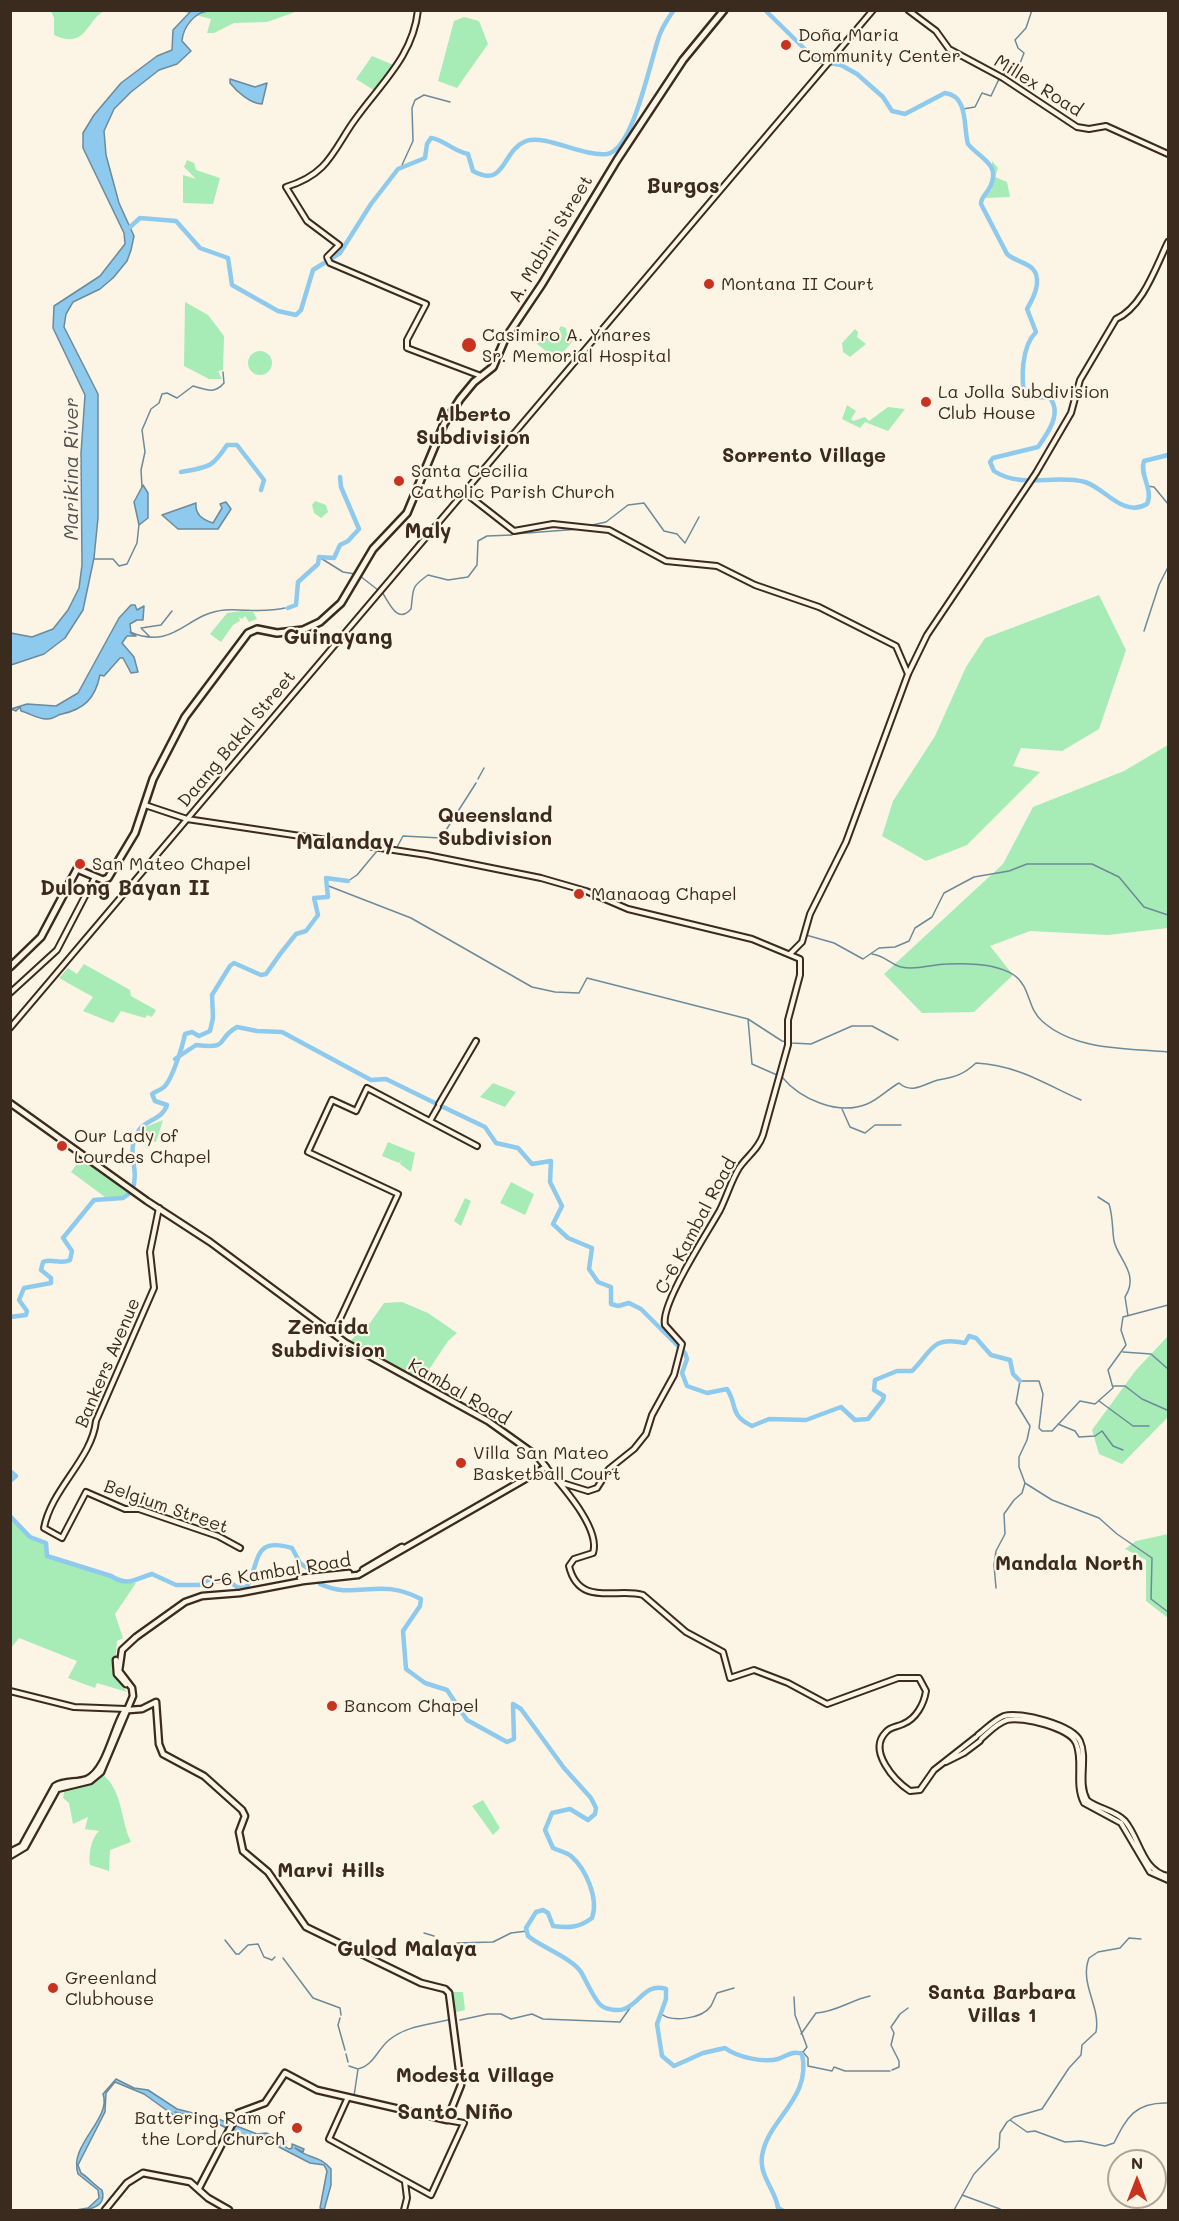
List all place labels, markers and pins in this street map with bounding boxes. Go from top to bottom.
place label: Doña Maria Community Center [798,24,961,66]
marker: Doña Maria Community Center [779,38,793,52]
place label: Montana II Court [721,273,874,295]
marker: Montana II Court [702,277,716,291]
place label: Casimiro A. Ynares Sr. Memorial Hospital [482,324,671,366]
marker: Casimiro A. Ynares Sr. Memorial Hospital [460,336,478,354]
place label: La Jolla Subdivision Club House [938,381,1109,424]
marker: La Jolla Subdivision Club House [919,395,933,409]
place label: Santa Cecilia Catholic Parish Church [411,460,614,502]
marker: Santa Cecilia Catholic Parish Church [392,474,406,488]
place label: San Mateo Chapel [92,853,251,875]
marker: San Mateo Chapel [73,857,87,871]
place label: Manaoag Chapel [591,883,737,905]
marker: Manaoag Chapel [572,887,586,901]
place label: Our Lady of Lourdes Chapel [74,1125,211,1168]
marker: Our Lady of Lourdes Chapel [55,1139,69,1153]
place label: Villa San Mateo Basketball Court [473,1442,621,1484]
marker: Villa San Mateo Basketball Court [454,1456,468,1470]
place label: Bancom Chapel [344,1695,479,1717]
marker: Bancom Chapel [325,1699,339,1713]
place label: Greenland Clubhouse [65,1967,157,2010]
marker: Greenland Clubhouse [46,1981,60,1995]
place label: Battering Ram of the Lord Church [134,2107,285,2150]
marker: Battering Ram of the Lord Church [290,2121,304,2135]

